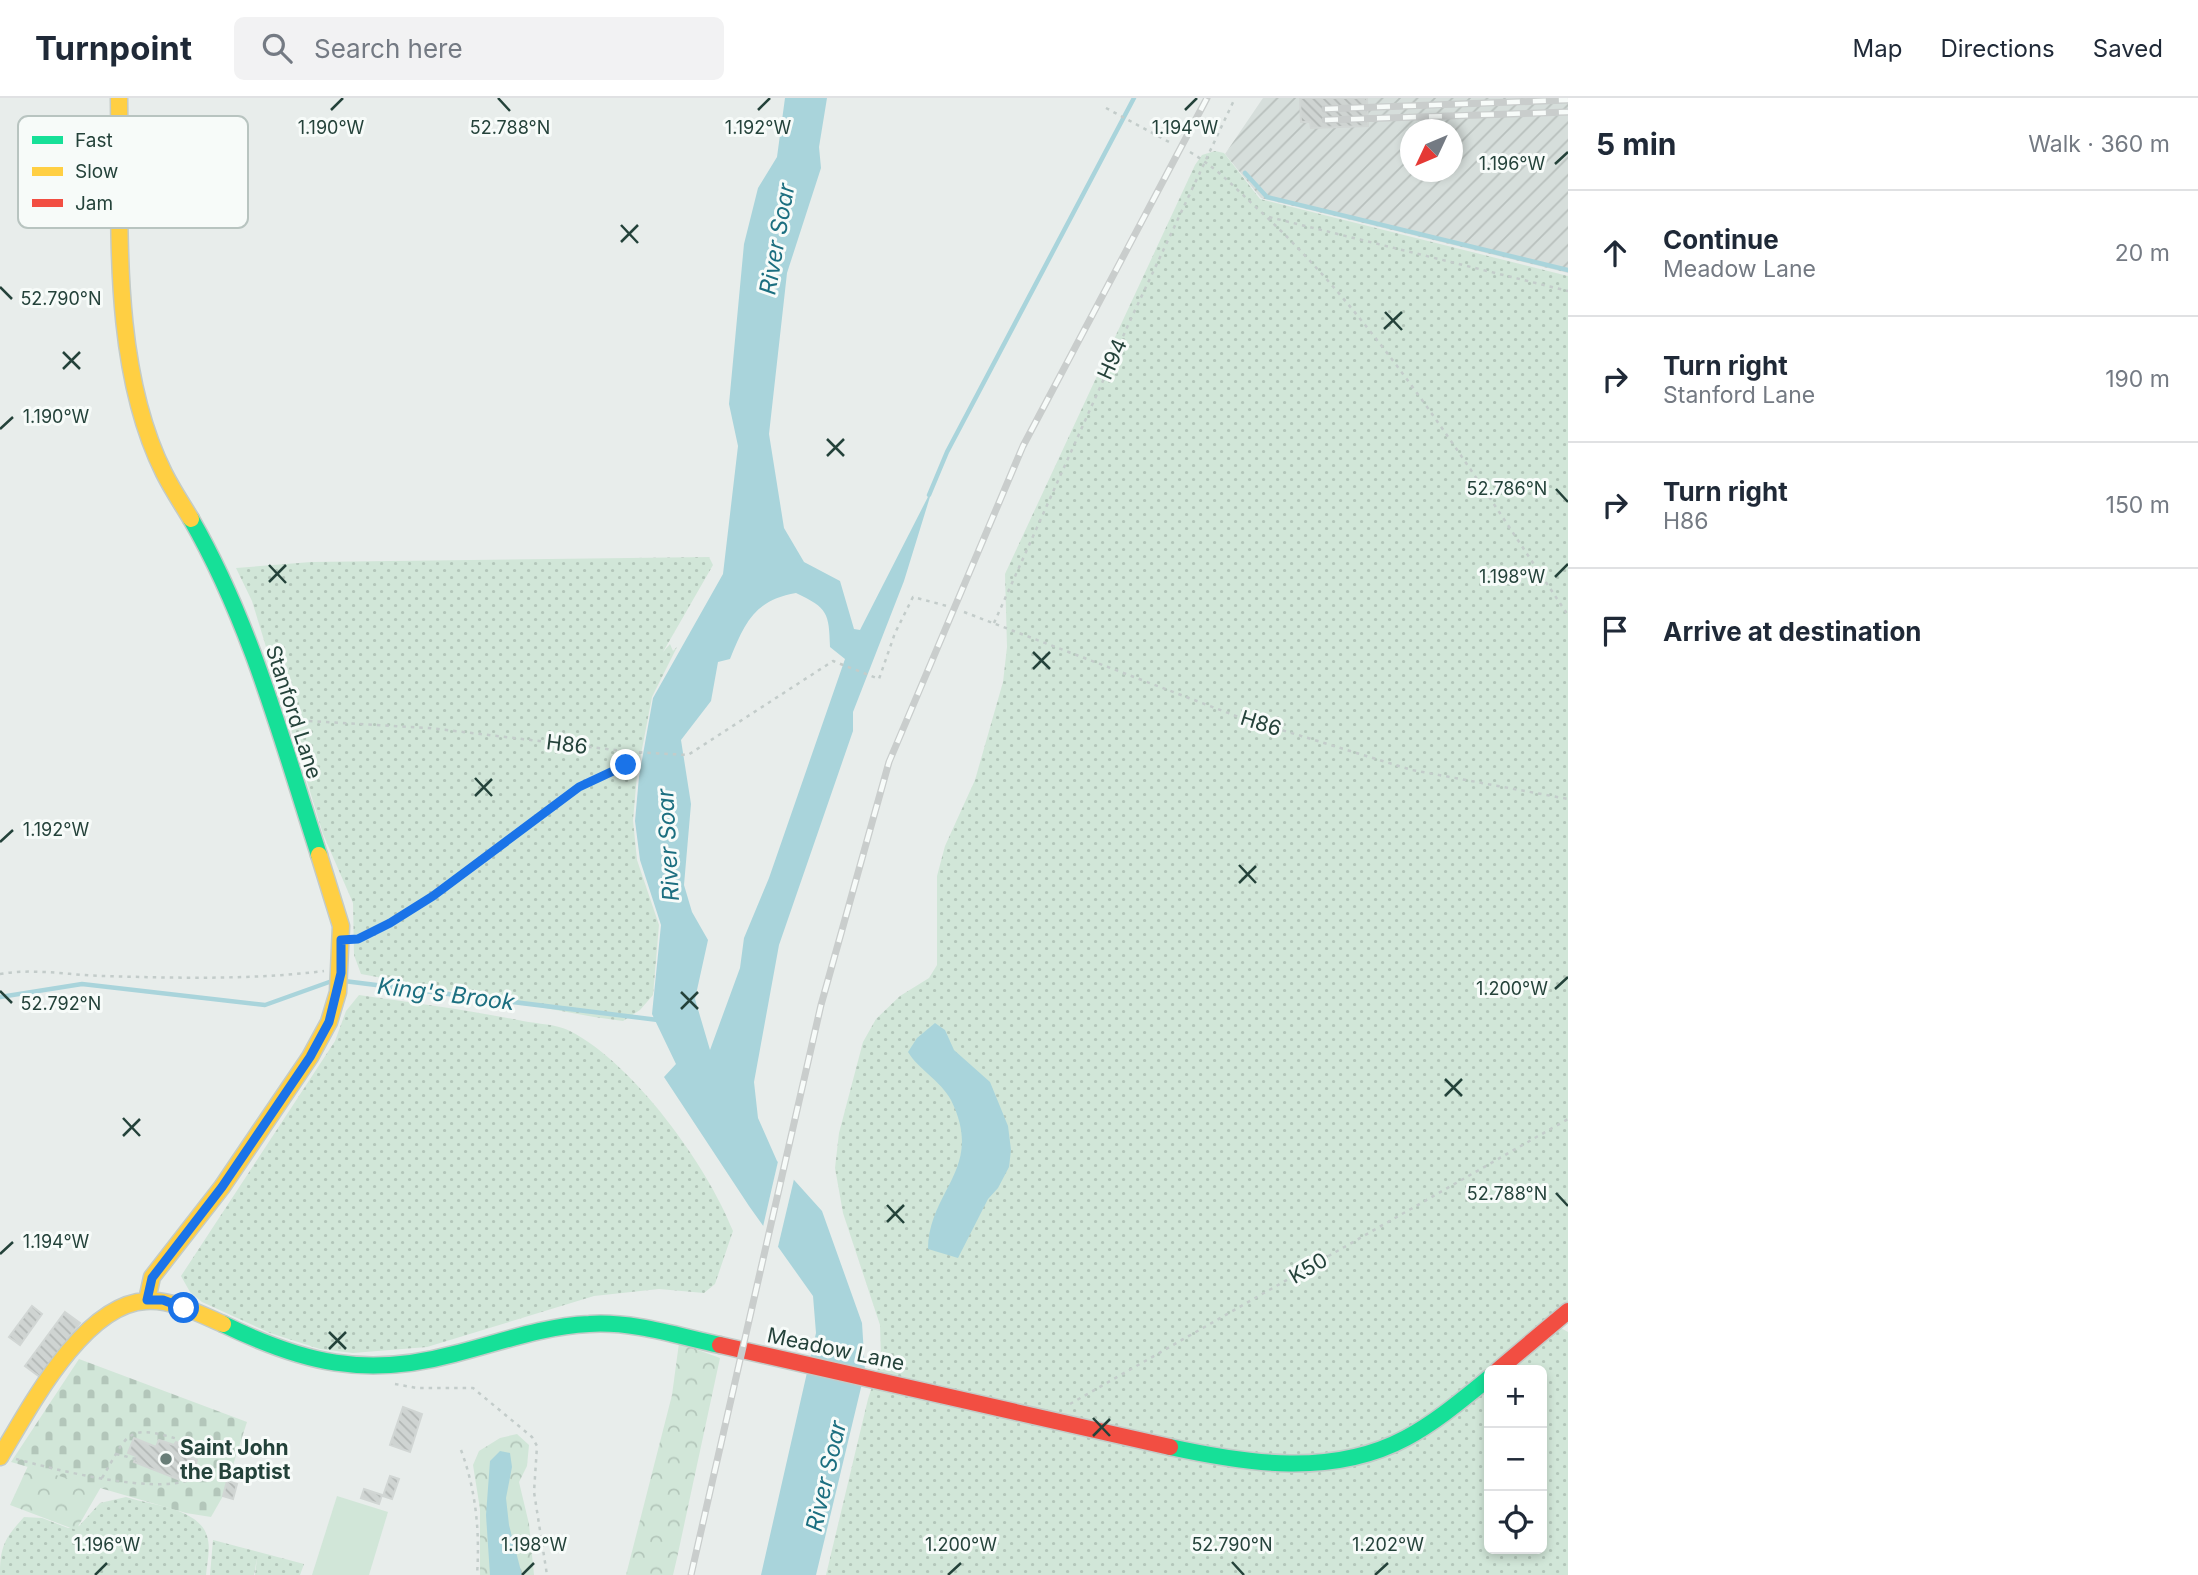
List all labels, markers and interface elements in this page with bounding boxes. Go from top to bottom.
search box [234,17,724,80]
text: Turnpoint [35,28,192,68]
icon: search [258,29,296,67]
text: Search here [314,33,463,64]
text: Map [1853,34,1902,63]
text: Directions [1940,34,2055,63]
text: Saved [2093,34,2163,63]
legend [18,116,248,228]
text: 1.190°W [298,117,365,138]
text: 52.788°N [470,117,550,138]
text: 1.192°W [725,117,791,138]
text: 1.194°W [1152,117,1219,138]
north arrow [1400,119,1463,182]
text: 5 min [1596,126,1676,162]
text: Fast [75,129,113,152]
text: Walk · 360 m [2028,130,2170,158]
text: 1.196°W [1479,153,1546,174]
text: Slow [75,160,118,183]
water label: River Soar [753,180,801,297]
text: Jam [75,192,113,215]
text: Continue [1663,224,1779,255]
icon: ahead [1596,234,1634,272]
text: 20 m [2115,239,2170,267]
text: Meadow Lane [1663,255,1816,283]
text: 52.790°N [20,288,102,309]
street label: H94 [1092,335,1132,383]
text: Turn right [1663,350,1788,381]
icon: right [1596,360,1634,398]
text: 190 m [2105,365,2170,393]
text: Stanford Lane [1663,381,1815,409]
text: 1.190°W [23,406,90,427]
text: Turn right [1663,476,1788,507]
text: 52.786°N [1467,478,1547,499]
icon: right [1596,486,1634,524]
text: 150 m [2106,491,2170,519]
text: H86 [1663,507,1709,535]
text: 1.198°W [1479,566,1545,587]
icon: arrive [1596,612,1634,650]
text: Arrive at destination [1663,616,1922,647]
street label: Stanford Lane [261,642,327,782]
street label: H86 [1237,705,1285,741]
street label: H86 [545,729,589,759]
route end [610,749,641,780]
water label: River Soar [651,787,685,902]
text: 1.192°W [23,819,89,840]
water label: King's Brook [376,972,517,1016]
text: 1.200°W [1476,978,1548,999]
text: 52.792°N [21,993,101,1014]
text: 52.788°N [1467,1183,1547,1204]
text: 1.194°W [23,1231,90,1252]
street label: K50 [1284,1247,1332,1289]
route start [168,1292,199,1323]
street label: Meadow Lane [765,1322,907,1376]
map controls [1484,1365,1547,1554]
button: + [1484,1365,1547,1428]
water label: River Soar [800,1417,853,1534]
button: − [1484,1428,1547,1491]
place label: Saint John the Baptist [180,1435,291,1484]
marker: Saint John the Baptist [158,1451,174,1467]
button: locate [1484,1491,1547,1554]
text: 1.196°W [74,1534,141,1555]
text: 1.198°W [501,1534,567,1555]
text: 1.200°W [925,1534,997,1555]
text: 52.790°N [1191,1534,1273,1555]
text: 1.202°W [1352,1534,1424,1555]

